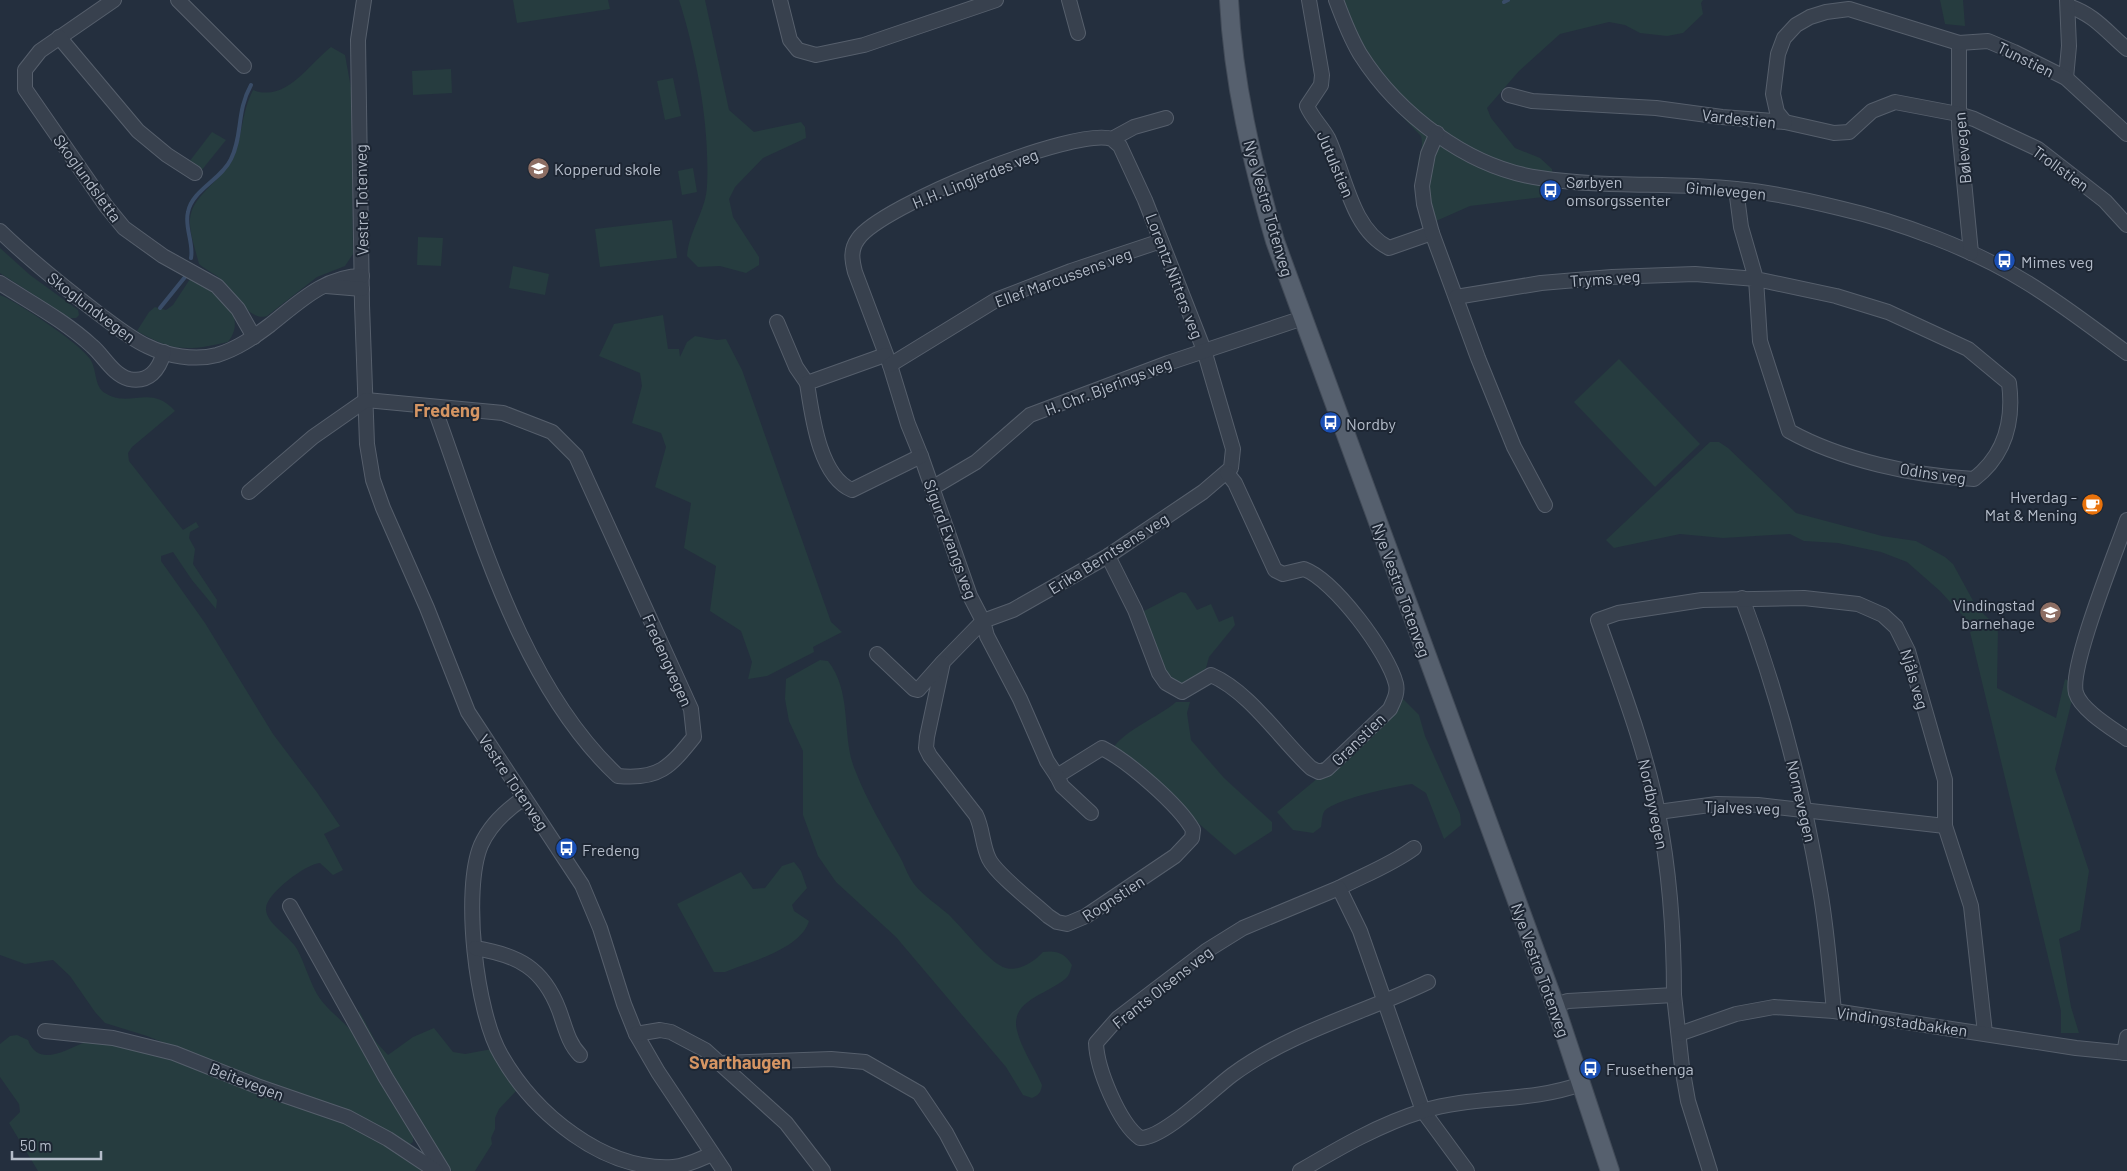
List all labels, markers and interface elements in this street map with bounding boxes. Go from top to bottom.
street label: Tunstien [1995,37,2057,81]
street label: Vardestien [1701,105,1777,131]
street label: Bølevegen [1949,111,1975,185]
street label: Jutulstien [1313,128,1359,200]
street label: Skoglundsletta [50,131,126,225]
street label: Nye Vestre Totenveg [1240,137,1298,279]
street label: Trollstien [2029,141,2093,195]
street label: Vestre Totenveg [351,144,371,256]
street label: H.H. Lingjerdes veg [909,144,1041,212]
school or university icon: Kopperud skole [526,156,550,180]
place label: Kopperud skole [554,159,661,178]
place label: Sørbyen omsorgssenter [1566,172,1671,209]
street label: Gimlevegen [1685,177,1767,203]
bus stop icon: Sørbyen omsorgssenter [1538,178,1562,202]
street label: Lorentz Nitters veg [1142,211,1208,341]
street label: Ellef Marcussens veg [992,243,1134,311]
bus stop icon: Mimes veg [1993,249,2017,273]
place label: Mimes veg [2021,252,2093,271]
street label: Tryms veg [1569,266,1641,290]
street label: Skoglundvegen [44,268,140,346]
street label: H. Chr. Bjerings veg [1042,353,1174,419]
district label: Fredeng [414,399,480,421]
bus stop icon: Nordby [1318,411,1342,435]
place label: Nordby [1346,414,1397,433]
street label: Odins veg [1899,458,1967,488]
street label: Sigurd Evangs veg [921,477,981,601]
place label: Hverdag - Mat & Mening [1985,487,2077,524]
cafe icon: Hverdag - Mat & Mening [2081,493,2105,517]
street label: Erika Berntsens veg [1045,508,1171,598]
street label: Nye Vestre Totenveg [1369,520,1435,660]
place label: Vindingstad barnehage [1953,595,2035,632]
school or university icon: Vindingstad barnehage [2039,601,2063,625]
street label: Fredengvegen [639,611,697,709]
street label: Njåls veg [1897,647,1933,711]
street label: Granstien [1327,709,1389,769]
street label: Vestre Totenveg [475,730,553,834]
street label: Nordbyvegen [1635,757,1673,851]
street label: Nornevegen [1783,758,1821,844]
street label: Tjalves veg [1704,796,1780,818]
bus stop icon: Fredeng [554,837,578,861]
place label: Fredeng [582,840,640,859]
street label: Rognstien [1078,871,1148,925]
street label: Nye Vestre Totenveg [1508,900,1574,1040]
street label: Frants Olsens veg [1108,942,1216,1032]
street label: Vindingstadbakken [1835,1002,1969,1040]
district label: Svarthaugen [689,1051,791,1073]
bus stop icon: Frusethenga [1578,1056,1602,1080]
street label: Beitevegen [207,1058,287,1104]
place label: Frusethenga [1606,1059,1694,1078]
scale bar [12,1128,101,1160]
text: 50 m [20,1136,52,1154]

